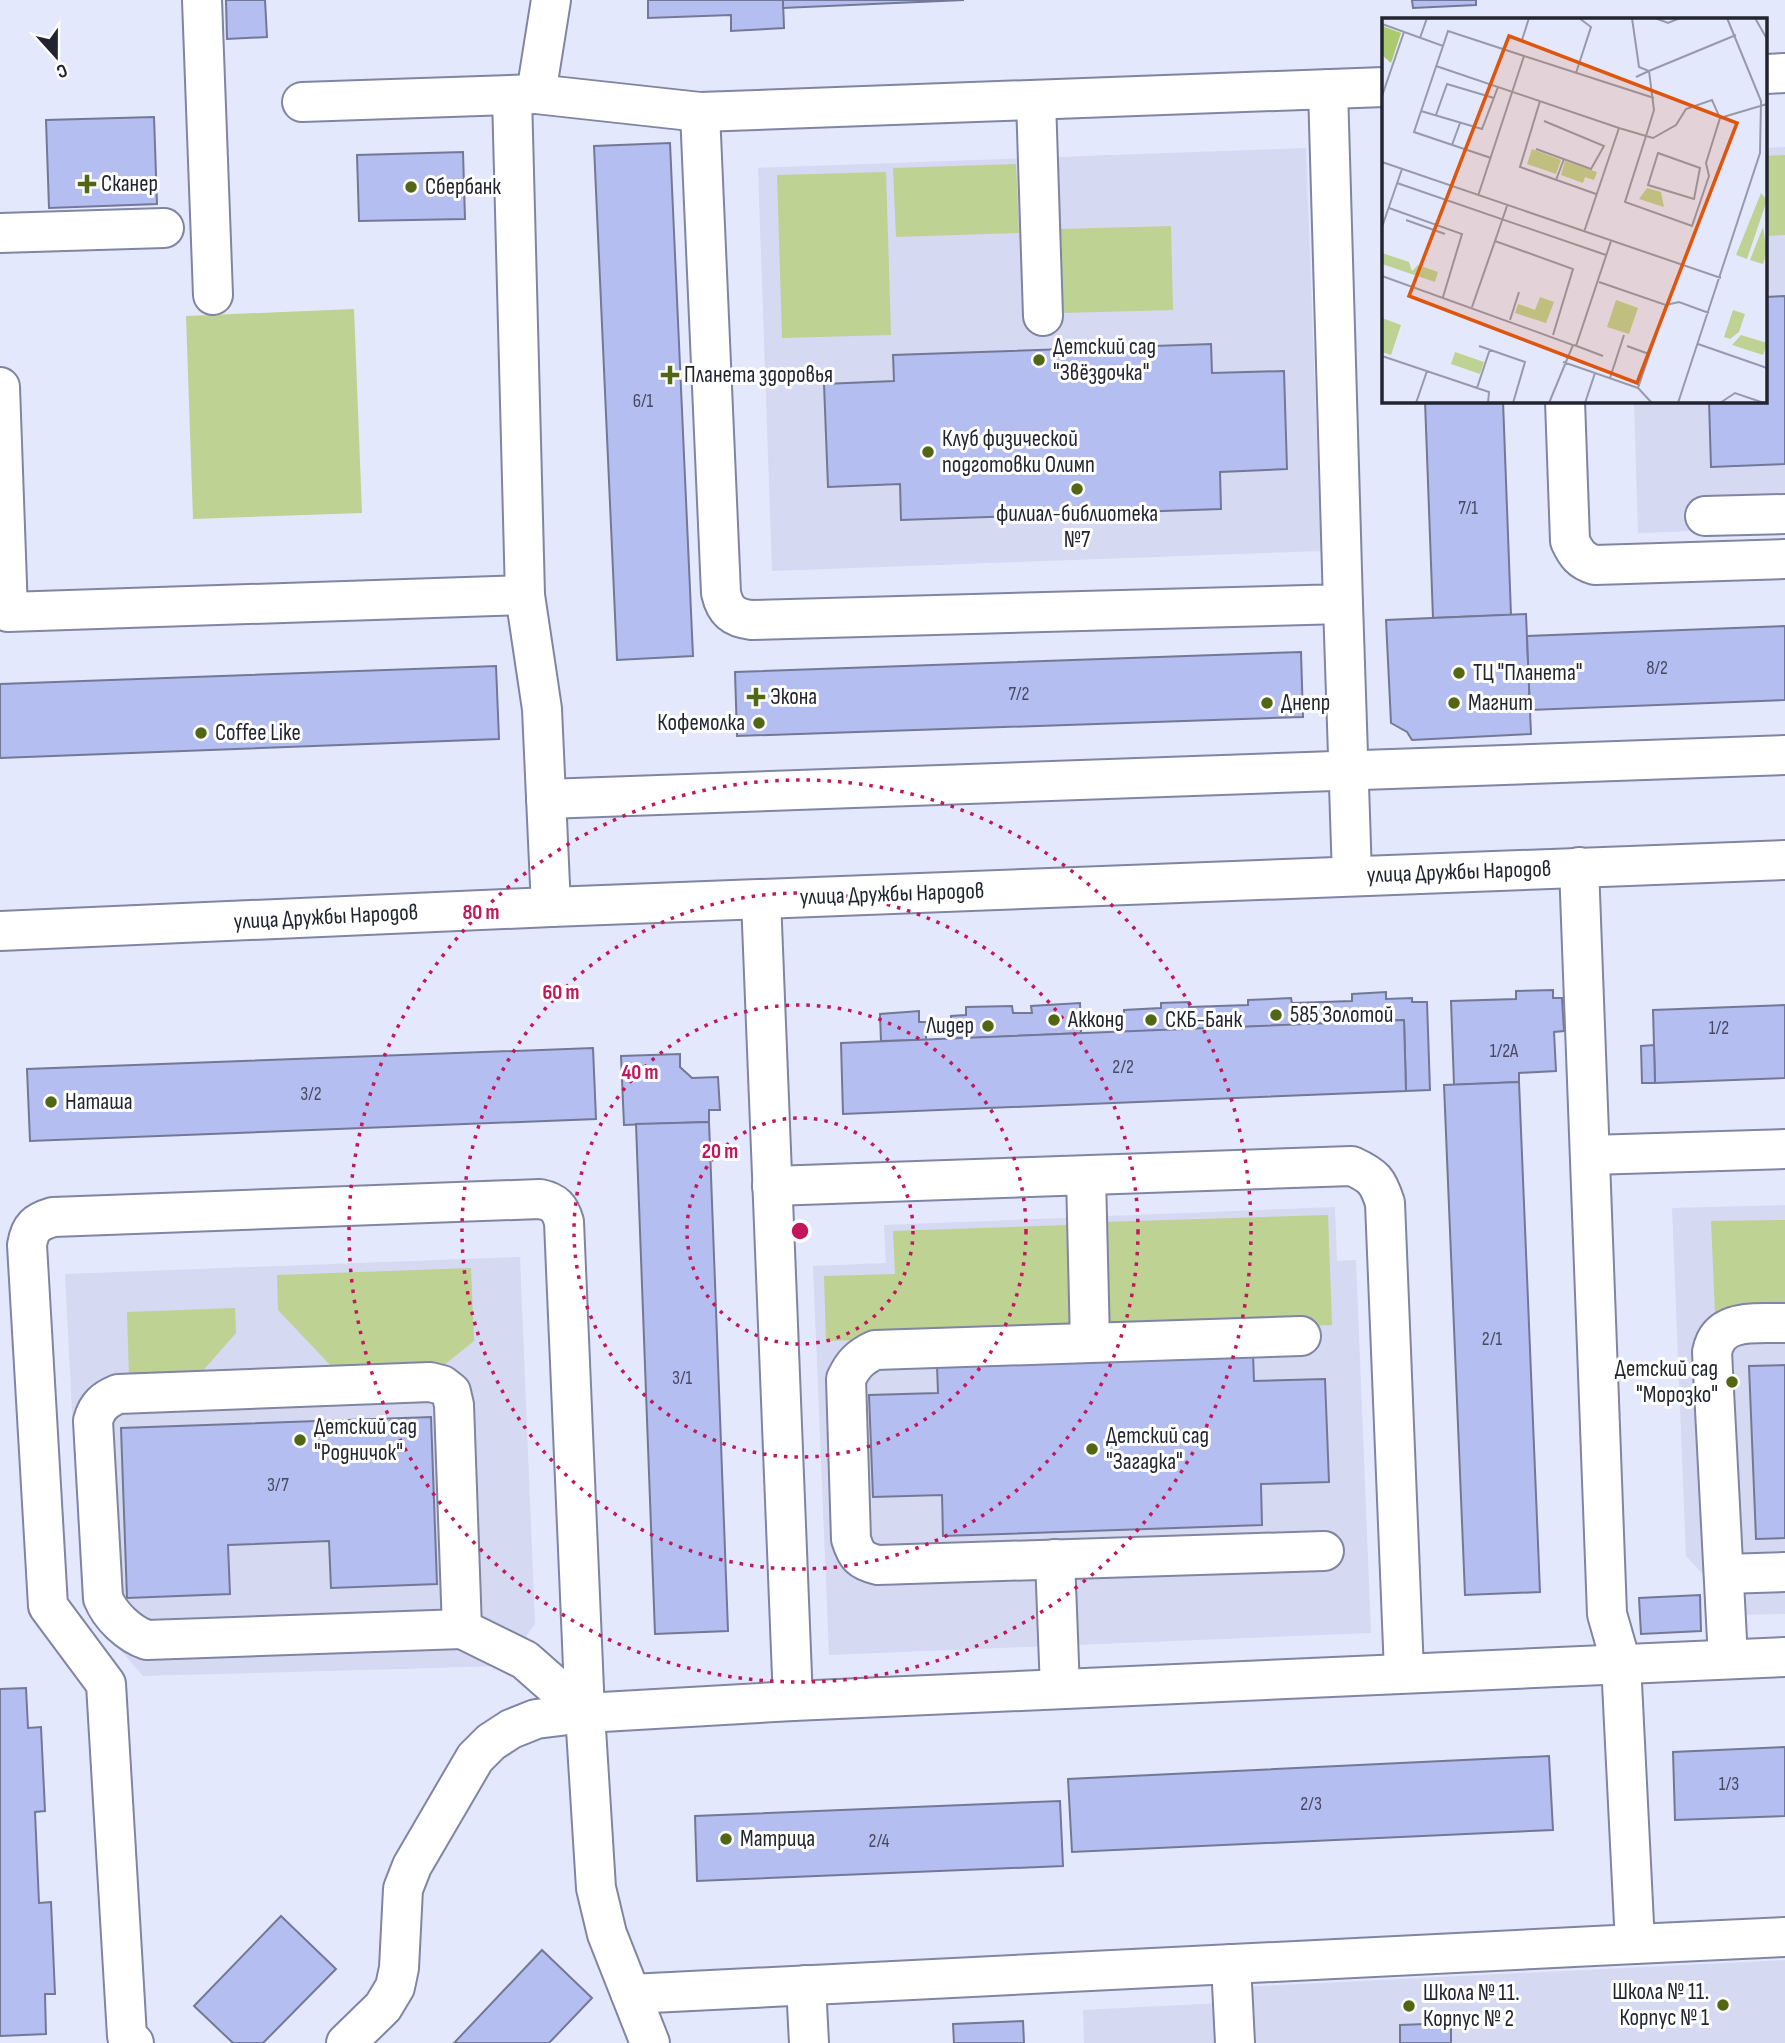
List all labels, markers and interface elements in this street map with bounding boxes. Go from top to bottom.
inset map [1382,18,1768,402]
north arrow [21,21,91,91]
text: С [53,58,70,83]
place label: Сканер [101,170,158,198]
place label: Сбербанк [425,173,501,201]
marker: Сканер [79,176,95,192]
marker: Сбербанк [403,179,419,195]
place label: Детский сад "Звёздочка" [1053,333,1156,387]
marker: Детский сад "Звёздочка" [1031,352,1047,368]
place label: Планета здоровья [684,361,833,389]
marker: Планета здоровья [662,367,678,383]
house number: 6/1 [633,390,654,413]
place label: Клуб физической подготовки Олимп [942,425,1095,479]
marker: Клуб физической подготовки Олимп [920,444,936,460]
marker: филиал-библиотека №7 [1069,481,1085,497]
house number: 7/1 [1458,497,1478,520]
place label: филиал-библиотека №7 [996,500,1158,554]
house number: 8/2 [1646,657,1668,680]
place label: ТЦ "Планета" [1473,659,1582,687]
marker: ТЦ "Планета" [1451,665,1467,681]
place label: Экона [770,683,817,711]
house number: 7/2 [1009,683,1029,706]
marker: Экона [748,689,764,705]
place label: Днепр [1281,689,1330,717]
place label: Магнит [1468,689,1533,717]
marker: Днепр [1259,695,1275,711]
marker: Магнит [1446,695,1462,711]
place label: Кофемолка [657,709,745,737]
marker: Кофемолка [751,715,767,731]
place label: Coffee Like [215,719,301,747]
marker: Coffee Like [193,725,209,741]
street label: улица Дружбы Народов [1366,855,1552,889]
street label: улица Дружбы Народов [799,877,985,911]
street label: улица Дружбы Народов [233,898,419,936]
text: 80 m [462,900,500,925]
text: 60 m [542,980,580,1005]
place label: 585 Золотой [1290,1001,1393,1029]
place label: Акконд [1067,1006,1124,1034]
place label: СКБ-Банк [1165,1006,1242,1034]
marker: 585 Золотой [1268,1007,1284,1023]
place label: Лидер [925,1012,974,1040]
marker: Акконд [1046,1012,1062,1028]
marker: СКБ-Банк [1143,1012,1159,1028]
house number: 1/2 [1709,1017,1729,1040]
marker: Лидер [980,1018,996,1034]
house number: 1/2А [1490,1040,1519,1063]
house number: 2/2 [1112,1056,1134,1079]
text: 40 m [622,1060,658,1085]
house number: 3/2 [300,1083,322,1106]
place label: Наташа [65,1088,133,1116]
marker: Наташа [43,1094,59,1110]
text: 20 m [702,1139,738,1164]
centre of rings [788,1219,812,1243]
house number: 2/1 [1482,1328,1503,1351]
place label: Детский сад "Морозко" [1615,1355,1718,1409]
house number: 3/1 [672,1367,692,1390]
marker: Детский сад "Морозко" [1724,1374,1740,1390]
place label: Детский сад "Родничок" [314,1413,417,1467]
place label: Детский сад "Загадка" [1106,1422,1209,1476]
marker: Детский сад "Родничок" [292,1432,308,1448]
marker: Детский сад "Загадка" [1084,1441,1100,1457]
house number: 3/7 [267,1474,289,1497]
house number: 1/3 [1719,1773,1739,1796]
house number: 2/3 [1300,1793,1322,1816]
place label: Матрица [740,1825,815,1853]
house number: 2/4 [868,1830,890,1853]
marker: Матрица [718,1831,734,1847]
place label: Школа № 11. Корпус № 1 [1612,1978,1709,2032]
place label: Школа № 11. Корпус № 2 [1423,1979,1520,2033]
marker: Школа № 11. Корпус № 1 [1715,1997,1731,2013]
marker: Школа № 11. Корпус № 2 [1401,1998,1417,2014]

